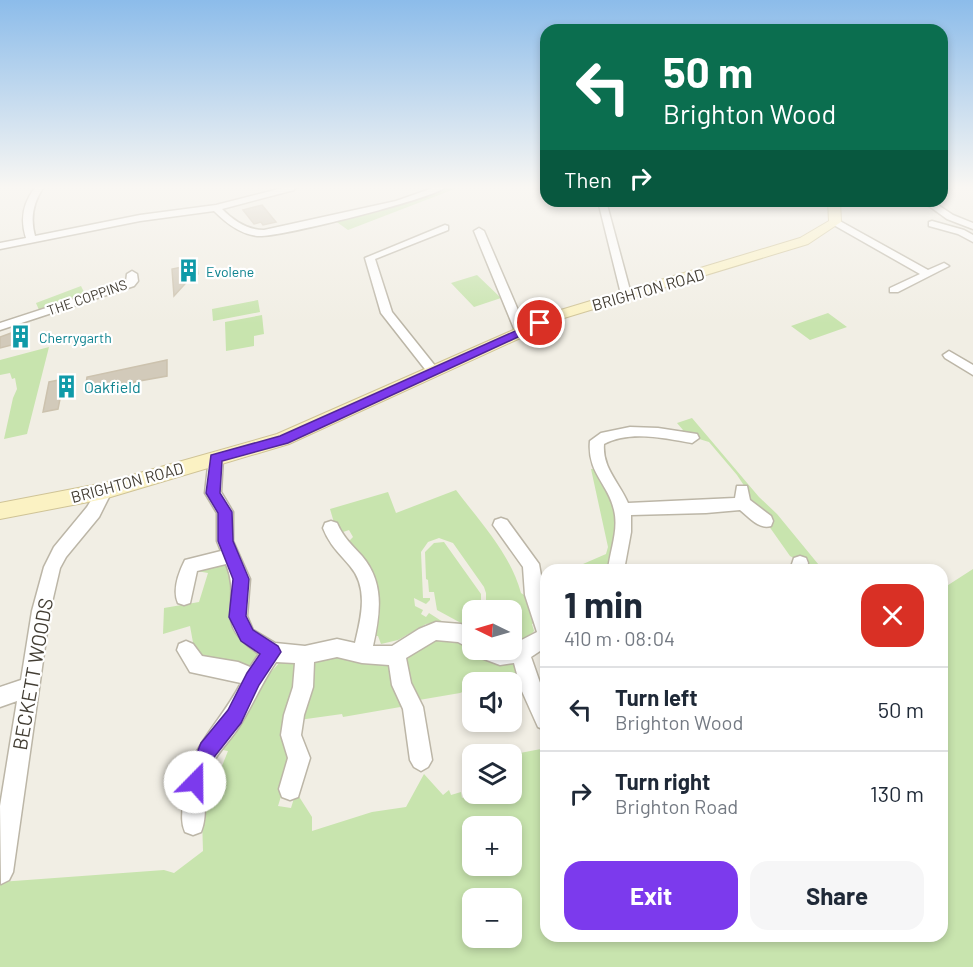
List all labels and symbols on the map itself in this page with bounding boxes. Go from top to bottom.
building icon: Evolene [175,258,201,284]
place label: Evolene [206,263,254,280]
street label: BRIGHTON ROAD [590,264,706,314]
street label: THE COPPINS [45,275,129,319]
pin [514,297,565,348]
building icon: Cherrygarth [8,324,34,350]
place label: Cherrygarth [39,329,112,346]
building icon: Oakfield [53,373,79,399]
place label: Oakfield [84,377,141,396]
street label: BRIGHTON ROAD [69,458,185,506]
street label: BECKETT WOODS [7,596,57,752]
north arrow [462,600,522,660]
position arrow [163,750,227,814]

